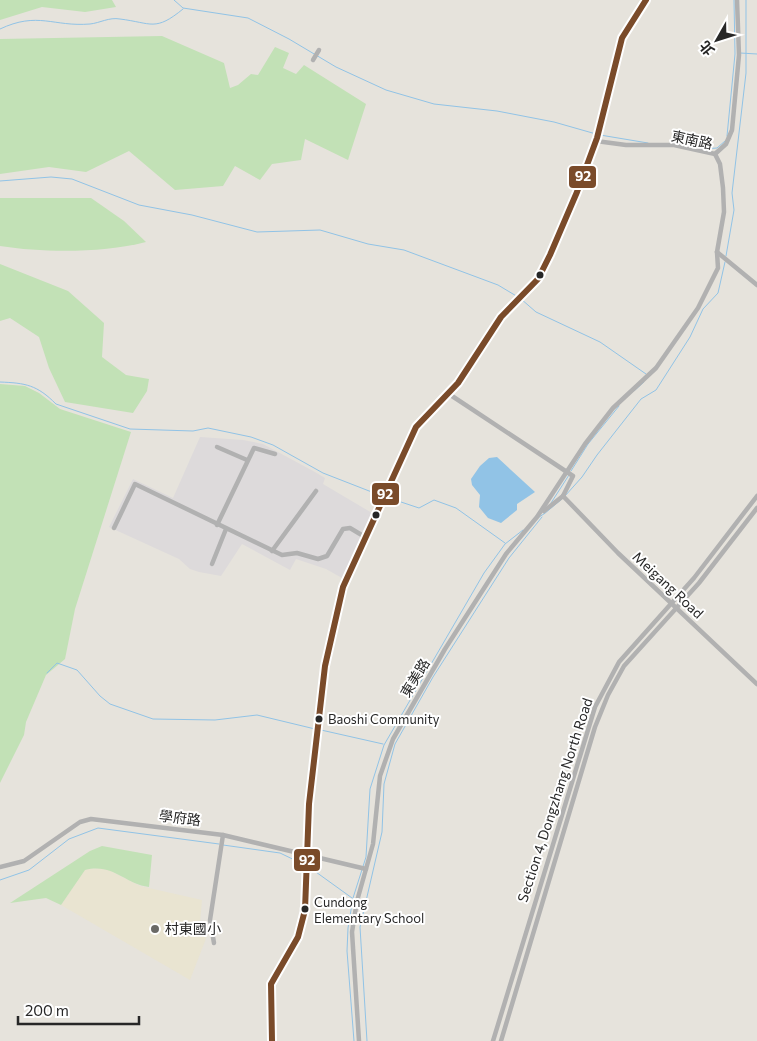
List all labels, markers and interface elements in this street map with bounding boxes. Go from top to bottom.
north arrow [692,15,742,65]
text: 北 [695,38,718,59]
street label: 東南路 [670,127,714,152]
line badge: 92 [568,165,597,189]
text: 92 [575,167,591,184]
unlabelled marker [535,270,545,280]
line badge: 92 [371,482,400,506]
text: 92 [377,485,393,502]
unlabelled marker [371,510,381,520]
street label: Meigang Road [630,548,707,622]
street label: 東美路 [396,655,433,700]
street label: Section 4, Dongzhang North Road [513,696,596,904]
place label: Baoshi Community [328,711,440,727]
marker: Baoshi Community [314,714,324,724]
street label: 學府路 [158,807,202,828]
line badge: 92 [293,848,321,872]
text: 92 [299,851,315,868]
place label: Cundong Elementary School [314,894,424,926]
marker: Cundong Elementary School [300,904,310,914]
place label: 村東國小 [165,920,221,937]
marker: 村東國小 [149,923,161,935]
scale bar [18,994,139,1026]
text: 200 m [25,1001,69,1019]

